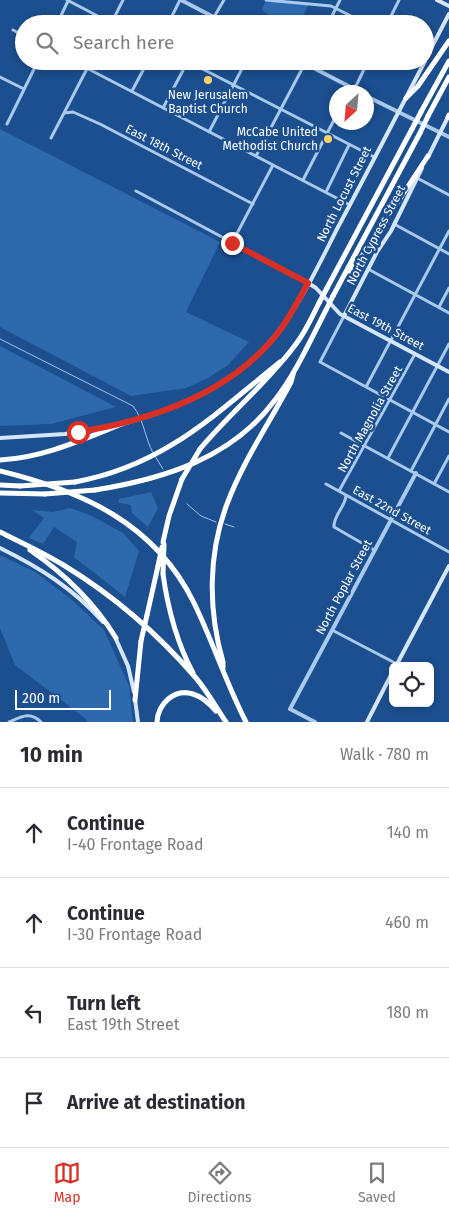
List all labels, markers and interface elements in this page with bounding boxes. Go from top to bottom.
search box [15,15,434,70]
icon: search [33,29,61,57]
text: Search here [73,31,174,54]
marker: New Jerusalem Baptist Church [202,74,214,86]
north arrow [329,85,374,130]
place label: New Jerusalem Baptist Church [168,88,248,116]
street label: East 18th Street [123,122,206,173]
place label: McCabe United Methodist Church [222,125,318,153]
marker: McCabe United Methodist Church [322,133,334,145]
street label: North Locust Street [314,143,374,244]
street label: North Cypress Street [344,182,409,287]
route end [221,232,244,255]
street label: East 19th Street [345,301,427,353]
street label: North Magnolia Street [335,363,405,475]
route start [67,421,90,444]
street label: East 22nd Street [350,483,434,538]
street label: North Poplar Street [313,537,375,637]
map controls [389,662,434,707]
button: locate [389,662,434,707]
scale bar [15,687,111,710]
text: 200 m [22,690,60,707]
text: 10 min [20,742,83,768]
text: Walk · 780 m [340,745,429,764]
text: Continue [67,812,145,835]
icon: ahead [20,819,48,847]
text: 140 m [387,823,429,842]
text: I-40 Frontage Road [67,835,204,854]
text: Continue [67,902,145,925]
icon: ahead [20,909,48,937]
text: 460 m [385,913,429,932]
text: I-30 Frontage Road [67,925,202,944]
text: Turn left [67,992,141,1015]
icon: left [20,999,48,1027]
text: 180 m [386,1003,429,1022]
text: East 19th Street [67,1015,180,1034]
icon: arrive [20,1089,48,1117]
text: Arrive at destination [67,1091,246,1114]
tab: Map [53,1159,81,1206]
tab: Directions [187,1159,252,1206]
tab: Saved [358,1159,396,1206]

